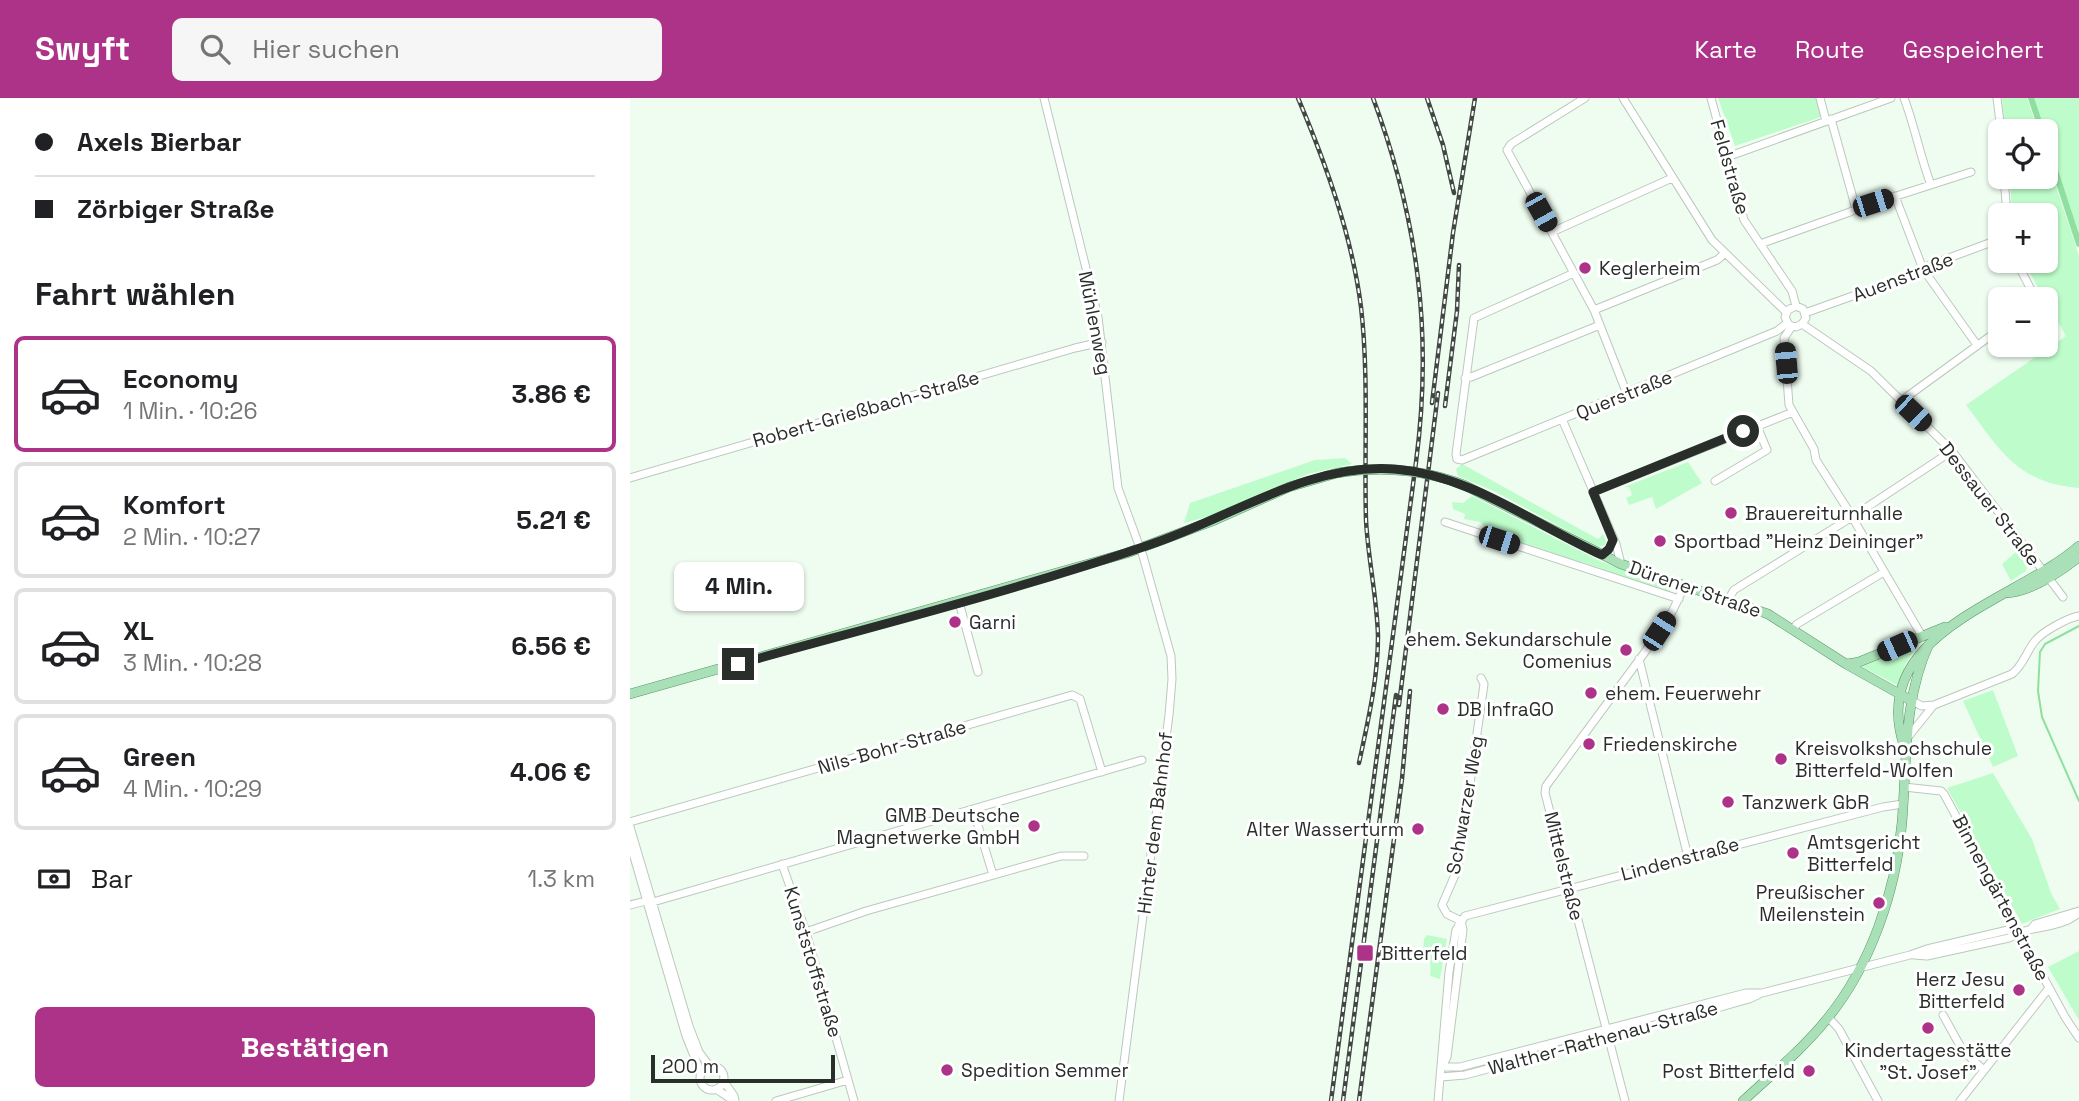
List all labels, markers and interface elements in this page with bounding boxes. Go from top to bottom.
search box [172,18,662,81]
text: Swyft [35,28,130,70]
icon: search [196,30,234,68]
text: Hier suchen [252,32,400,66]
text: Karte [1695,34,1757,65]
text: Route [1795,34,1864,65]
text: Gespeichert [1902,34,2044,65]
street label: Feldstraße [1705,117,1755,217]
map controls [1988,119,2058,357]
button: locate [1988,119,2058,189]
text: Axels Bierbar [77,125,242,159]
car [1850,187,1897,219]
car [1522,189,1561,235]
text: Zörbiger Straße [77,192,275,226]
button: + [1988,203,2058,273]
street label: Auenstraße [1849,246,1957,308]
place label: Keglerheim [1599,256,1701,281]
marker: Keglerheim [1577,260,1593,276]
street label: Mühlenweg [1073,269,1117,377]
text: Fahrt wählen [35,274,235,314]
button: − [1988,287,2058,357]
car [1774,341,1799,385]
text: Economy [123,362,239,396]
icon: car [39,363,102,426]
street label: Querstraße [1572,364,1676,426]
street label: Robert-Grießbach-Straße [750,365,982,453]
text: 3.86 € [512,377,591,411]
car [1891,391,1936,435]
text: 1 Min. · 10:26 [123,396,257,426]
route start [1727,415,1759,447]
street label: Dessauer Straße [1934,437,2046,571]
text: Komfort [123,488,226,522]
icon: car [39,489,102,552]
place label: Brauereiturnhalle [1745,501,1903,526]
text: 5.21 € [516,503,591,537]
marker: Brauereiturnhalle [1723,505,1739,521]
text: 2 Min. · 10:27 [123,522,260,552]
car [1476,524,1523,556]
place label: Sportbad "Heinz Deininger" [1674,529,1924,554]
marker: Sportbad "Heinz Deininger" [1652,533,1668,549]
street label: Dürener Straße [1625,555,1765,623]
callout: 4 Min. [673,562,803,612]
text: 4 Min. [705,571,773,601]
car [1639,608,1680,654]
place label: Garni [969,610,1016,635]
text: XL [123,614,154,648]
marker: Garni [947,614,963,630]
icon: car [39,615,102,678]
place label: ehem. Sekundarschule Comenius [1406,627,1612,674]
car [1874,628,1921,664]
text: 6.56 € [511,629,591,663]
marker: ehem. Sekundarschule Comenius [1618,642,1634,658]
text: 3 Min. · 10:28 [123,648,262,678]
route end [722,648,754,680]
place label: ehem. Feuerwehr [1605,681,1761,706]
marker: ehem. Feuerwehr [1583,685,1599,701]
place label: DB InfraGO [1457,697,1554,722]
marker: DB InfraGO [1435,701,1451,717]
street label: Nils-Bohr-Straße [815,714,969,780]
street label: Hinter dem Bahnhof [1131,731,1179,915]
place label: Friedenskirche [1603,732,1737,757]
street label: Schwarzer Weg [1441,734,1489,876]
marker: Friedenskirche [1581,736,1597,752]
place label: Kreisvolkshochschule Bitterfeld-Wolfen [1795,736,1992,783]
text: Green [123,740,196,774]
icon: car [39,741,102,804]
marker: Kreisvolkshochschule Bitterfeld-Wolfen [1773,751,1789,767]
text: 4.06 € [510,755,591,789]
text: 4 Min. · 10:29 [123,774,262,804]
place label: Tanzwerk GbR [1742,790,1869,815]
marker: Tanzwerk GbR [1720,794,1736,810]
place label: GMB Deutsche Magnetwerke GmbH [837,803,1020,850]
street label: Mittelstraße [1538,809,1590,923]
street label: Binnengärtenstraße [1947,811,2055,985]
place label: Alter Wasserturm [1246,817,1404,842]
marker: GMB Deutsche Magnetwerke GmbH [1026,818,1042,834]
marker: Alter Wasserturm [1410,821,1426,837]
place label: Amtsgericht Bitterfeld [1807,830,1921,877]
street label: Lindenstraße [1618,831,1742,887]
marker: Amtsgericht Bitterfeld [1785,845,1801,861]
icon: cash [35,860,73,898]
text: Bar [91,862,133,896]
text: 1.3 km [528,864,595,894]
place label: Preußischer Meilenstein [1756,880,1865,927]
street label: Kunststoffstraße [778,883,848,1041]
marker: Preußischer Meilenstein [1871,895,1887,911]
place label: Bitterfeld [1381,941,1468,966]
marker: Bitterfeld [1355,943,1375,963]
place label: Herz Jesu Bitterfeld [1916,967,2005,1014]
marker: Herz Jesu Bitterfeld [2011,982,2027,998]
street label: Walther-Rathenau-Straße [1485,995,1721,1081]
button: Bestätigen [35,1007,595,1087]
marker: Kindertagesstätte "St. Josef" [1920,1020,1936,1036]
place label: Kindertagesstätte "St. Josef" [1845,1038,2011,1085]
scale bar [651,1052,835,1084]
text: 200 m [662,1054,719,1079]
place label: Spedition Semmer [961,1058,1129,1083]
place label: Post Bitterfeld [1662,1059,1795,1084]
marker: Spedition Semmer [939,1062,955,1078]
marker: Post Bitterfeld [1801,1063,1817,1079]

